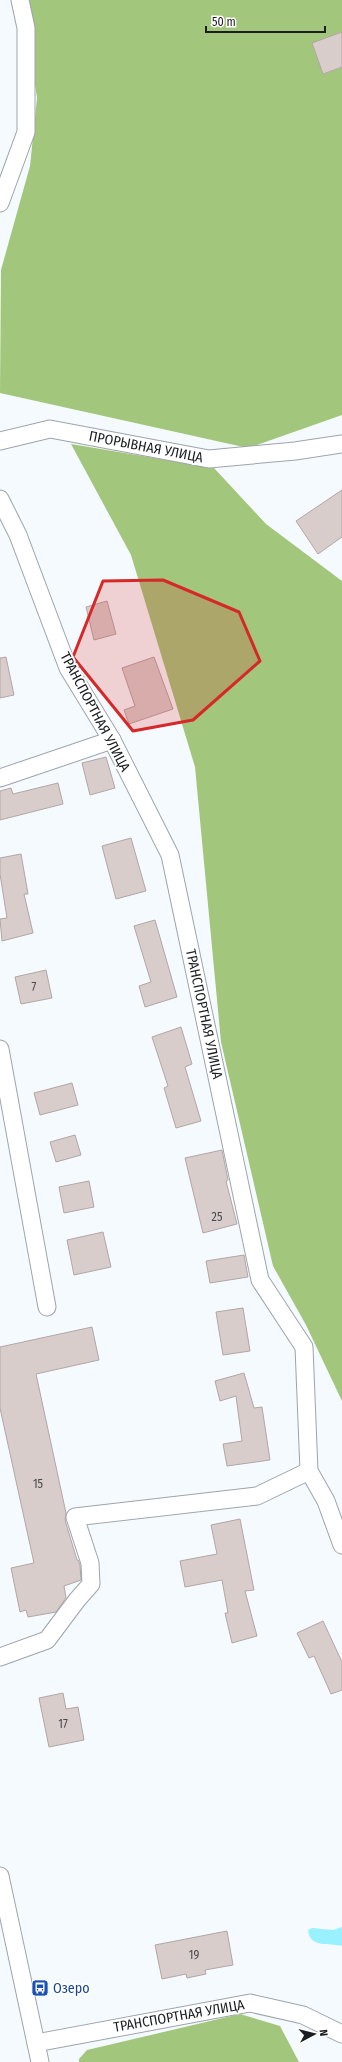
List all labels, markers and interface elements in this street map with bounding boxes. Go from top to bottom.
scale bar [206,8,325,34]
text: 50 m [212,15,236,29]
street label: ПРОРЫВНАЯ УЛИЦА [88,428,205,467]
street label: ТРАНСПОРТНАЯ УЛИЦА [56,650,134,775]
street label: ТРАНСПОРТНАЯ УЛИЦА [182,947,226,1081]
house number: 7 [32,980,37,994]
house number: 25 [212,1210,223,1224]
house number: 15 [33,1477,44,1491]
house number: 17 [58,1717,68,1731]
house number: 19 [189,1948,199,1962]
bus stop icon: Озеро [30,1978,50,1998]
place label: Озеро [53,1980,90,1997]
street label: ТРАНСПОРТНАЯ УЛИЦА [112,1996,246,2036]
north arrow [294,2014,334,2054]
text: N [317,2029,330,2037]

